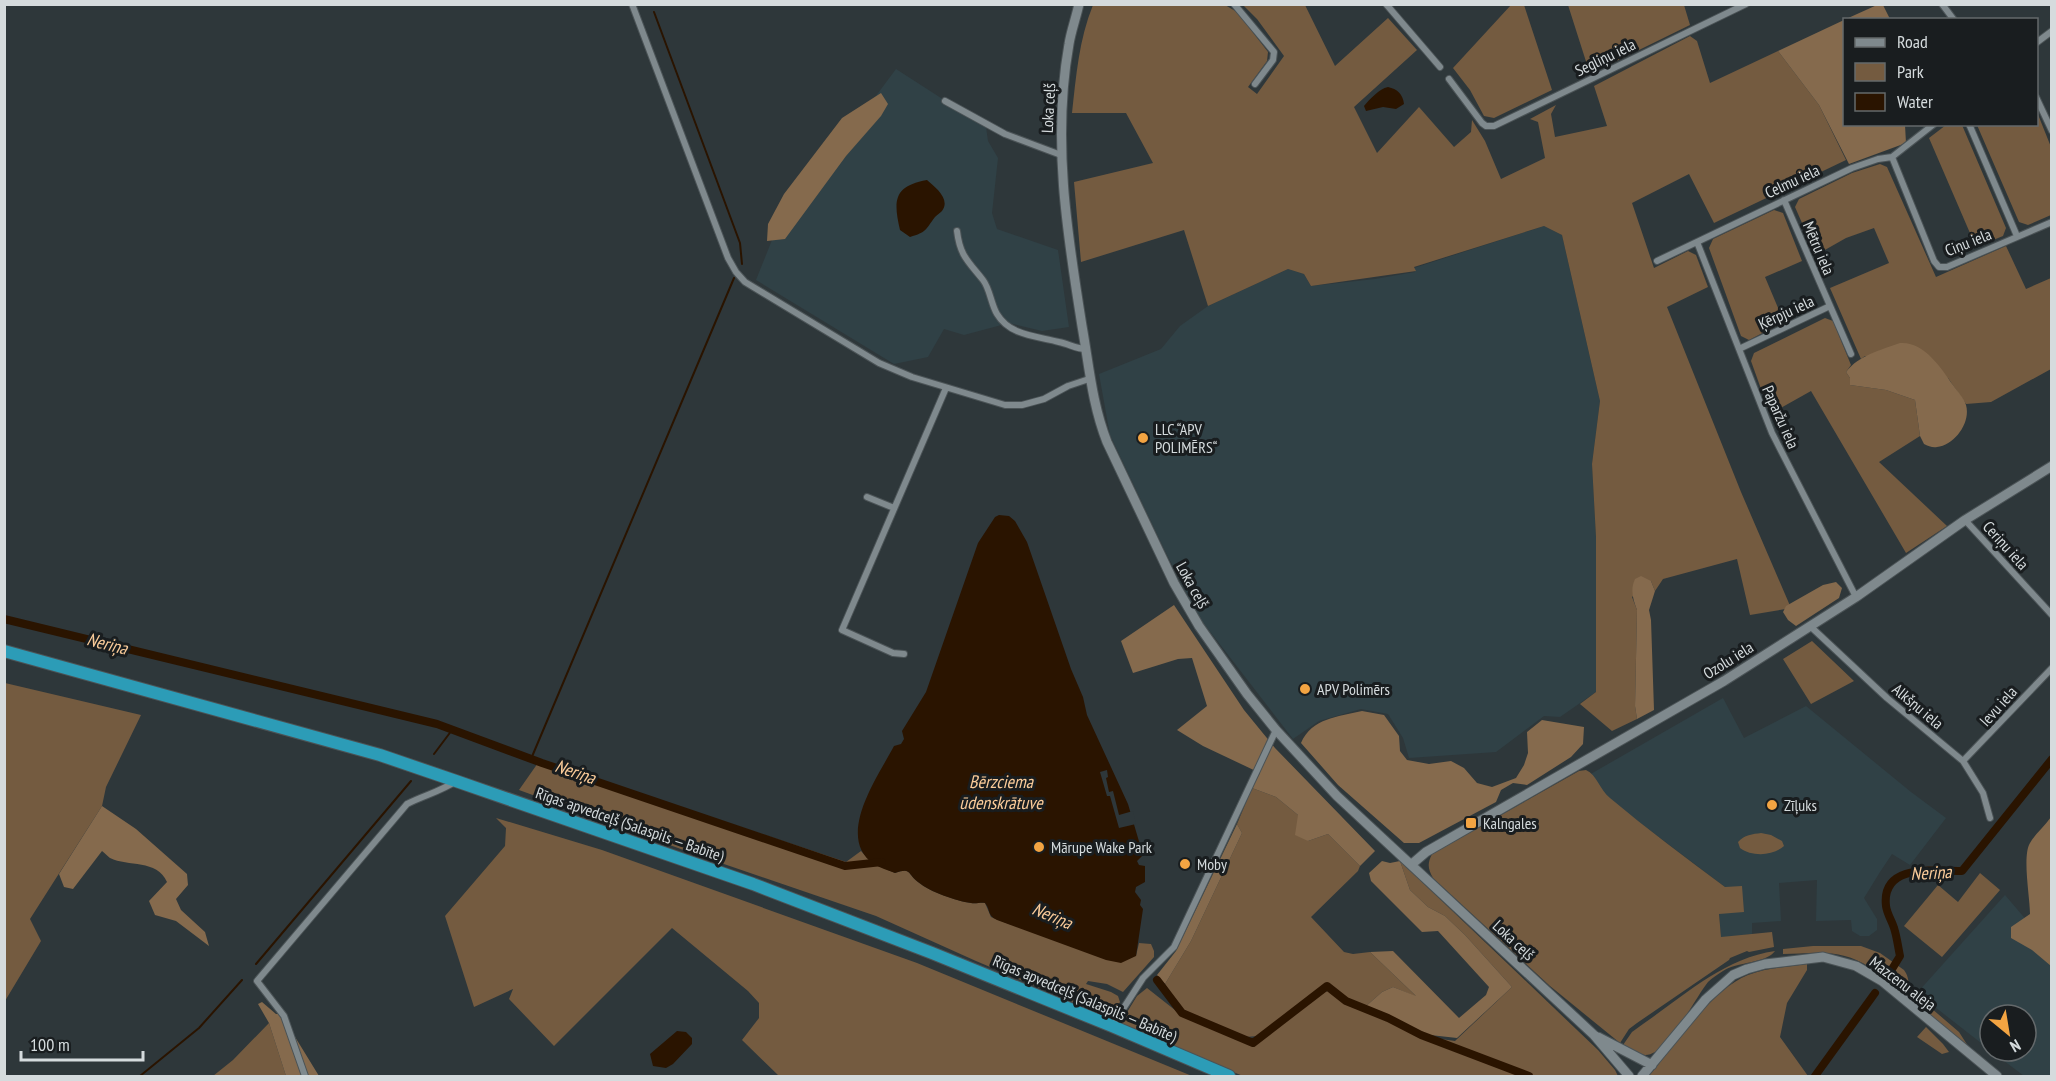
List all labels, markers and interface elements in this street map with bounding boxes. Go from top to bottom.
legend [1843,18,2038,126]
text: Road [1897,30,1928,53]
street label: Segliņu iela [1571,34,1639,80]
text: Park [1897,60,1924,83]
street label: Loka ceļš [1037,82,1059,134]
text: Water [1897,90,1933,113]
street label: Celmu iela [1761,160,1823,202]
street label: Mētru iela [1799,218,1839,278]
street label: Ciņu iela [1942,224,1994,260]
street label: Ķērpju iela [1755,290,1817,334]
street label: Paparžu iela [1758,382,1804,452]
place label: LLC “APV POLIMĒRS“ [1155,419,1218,457]
marker: LLC “APV POLIMĒRS“ [1136,431,1150,445]
street label: Ceriņu iela [1979,516,2033,574]
street label: Loka ceļš [1172,558,1214,612]
water label: Neriņa [84,627,131,660]
street label: Ozolu iela [1699,637,1757,683]
place label: APV Polimērs [1317,679,1390,699]
street label: Alkšņu iela [1888,679,1948,733]
marker: APV Polimērs [1298,682,1312,696]
street label: Ievu iela [1975,682,2021,730]
water label: Neriņa [552,754,599,789]
water label: Bērzciema ūdenskrātuve [959,770,1044,814]
street label: Rīgas apvedceļš (Salaspils — Babīte) [533,782,727,866]
place label: Zīļuks [1784,795,1817,815]
marker: Zīļuks [1765,798,1779,812]
place label: Kalngales [1483,813,1537,833]
marker: Kalngales [1464,816,1478,830]
place label: Mārupe Wake Park [1051,837,1153,857]
marker: Mārupe Wake Park [1032,840,1046,854]
place label: Moby [1197,854,1227,874]
marker: Moby [1178,857,1192,871]
water label: Neriņa [1910,860,1953,885]
water label: Neriņa [1029,897,1076,934]
street label: Loka ceļš [1489,916,1539,964]
street label: Rīgas apvedceļš (Salaspils — Babīte) [990,950,1180,1046]
street label: Mazcenu aleja [1866,952,1940,1014]
north arrow [1978,1003,2038,1063]
scale bar [21,1024,142,1062]
text: 100 m [30,1033,70,1056]
text: N [2007,1035,2024,1057]

